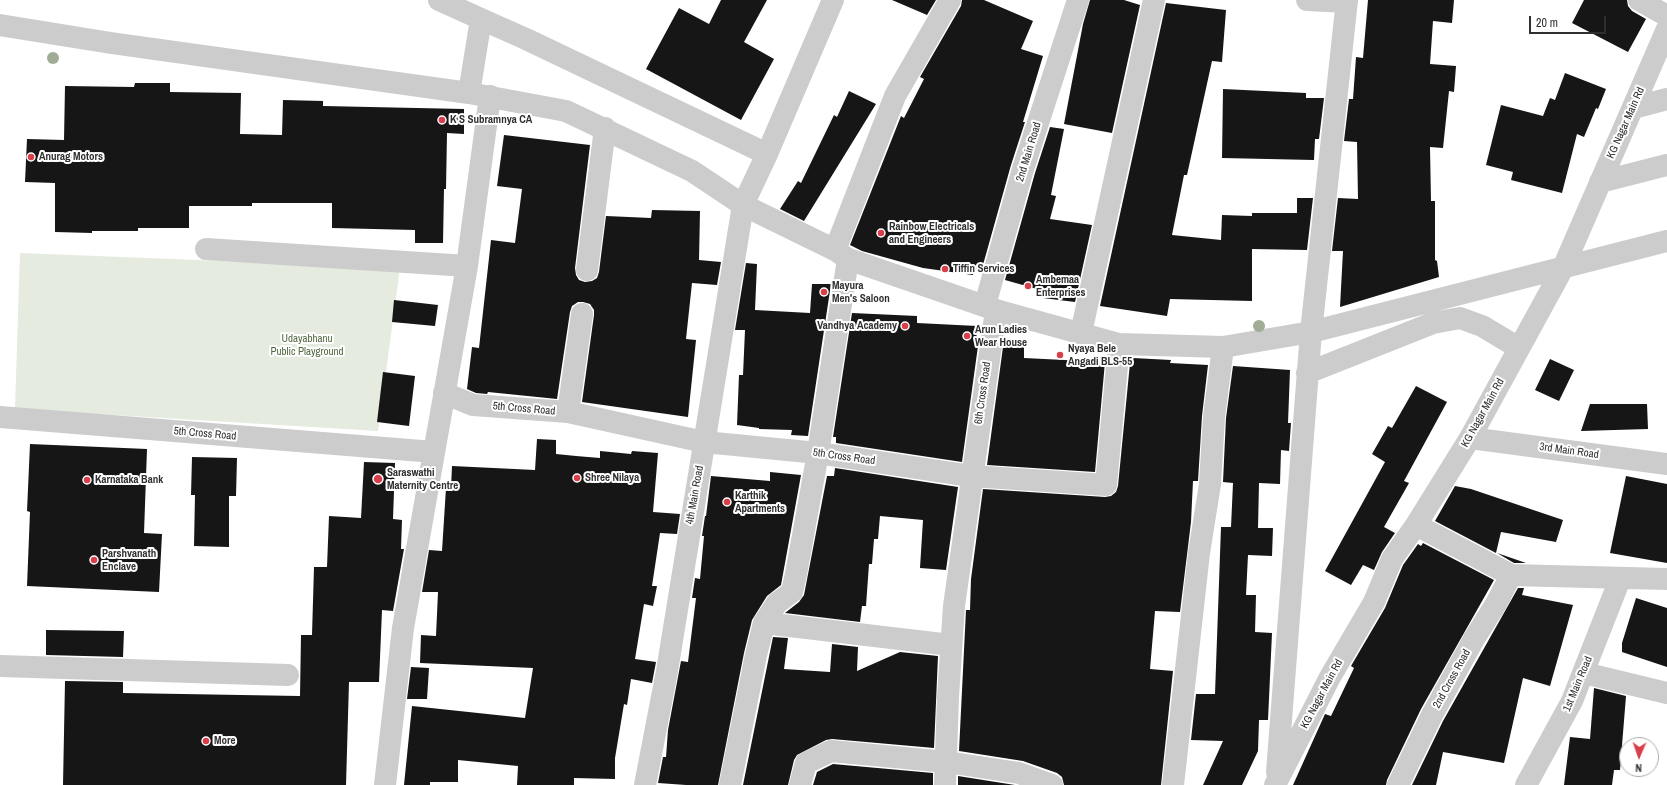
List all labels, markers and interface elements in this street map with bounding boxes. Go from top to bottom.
scale bar [1531,8,1608,34]
text: 20 m [1536,15,1558,31]
street label: KG Nagar Main Rd [1604,85,1648,161]
place label: K S Subramnya CA [450,113,532,127]
marker: K S Subramnya CA [437,115,447,125]
street label: 2nd Main Road [1014,121,1044,183]
place label: Anurag Motors [39,150,103,164]
marker: Anurag Motors [26,152,36,162]
place label: Rainbow Electricals and Engineers [889,220,974,246]
marker: Rainbow Electricals and Engineers [876,228,886,238]
place label: Tiffin Services [953,262,1015,276]
marker: Tiffin Services [940,264,950,274]
place label: Ambemaa Enterprises [1036,273,1086,299]
place label: Mayura Men's Saloon [832,279,890,305]
marker: Ambemaa Enterprises [1023,281,1033,291]
marker: Mayura Men's Saloon [819,287,829,297]
place label: Vandhya Academy [817,319,897,333]
marker: Vandhya Academy [900,321,910,331]
place label: Arun Ladies Wear House [975,323,1027,349]
marker: Arun Ladies Wear House [962,331,972,341]
park label: Udayabhanu Public Playground [270,332,344,358]
place label: Nyaya Bele Angadi BLS-55 [1068,342,1132,368]
marker: Nyaya Bele Angadi BLS-55 [1055,350,1065,360]
street label: 6th Cross Road [972,361,994,425]
street label: KG Nagar Main Rd [1459,376,1507,450]
street label: 5th Cross Road [492,400,556,418]
street label: 5th Cross Road [173,425,237,443]
street label: 3rd Main Road [1539,440,1599,462]
street label: 5th Cross Road [812,446,876,468]
street label: 4th Main Road [683,465,707,525]
place label: Saraswathi Maternity Centre [387,466,458,492]
place label: Shree Nilaya [585,471,639,485]
place label: Karnataka Bank [95,473,163,487]
marker: Saraswathi Maternity Centre [372,473,384,485]
marker: Shree Nilaya [572,473,582,483]
marker: Karnataka Bank [82,475,92,485]
place label: Karthik Apartments [735,489,785,515]
marker: Karthik Apartments [722,497,732,507]
place label: Parshvanath Enclave [102,547,156,573]
marker: Parshvanath Enclave [89,555,99,565]
street label: 2nd Cross Road [1430,647,1474,711]
street label: 1st Main Road [1560,654,1596,714]
street label: KG Nagar Main Rd [1298,657,1346,731]
place label: More [214,734,236,748]
marker: More [201,736,211,746]
north arrow [1619,737,1659,777]
text: N [1635,761,1642,775]

